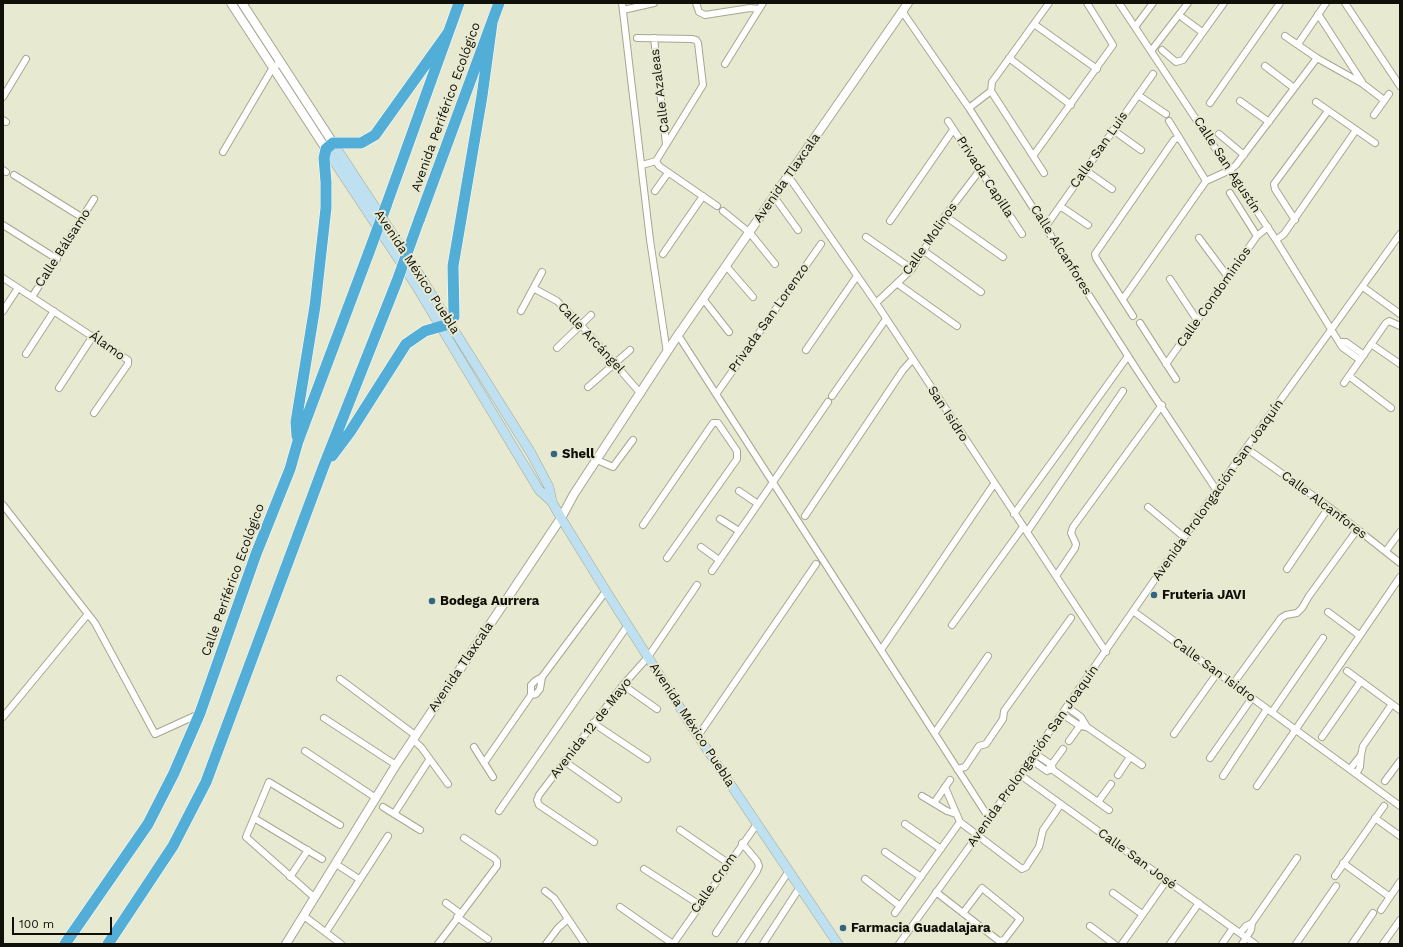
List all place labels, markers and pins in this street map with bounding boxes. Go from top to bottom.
place label: Shell [562,446,594,462]
marker: Shell [549,449,559,459]
place label: Fruteria JAVI [1162,587,1246,603]
marker: Fruteria JAVI [1149,590,1159,600]
place label: Bodega Aurrera [440,593,539,609]
marker: Bodega Aurrera [427,596,437,606]
place label: Farmacia Guadalajara [851,920,990,936]
marker: Farmacia Guadalajara [838,923,848,933]

